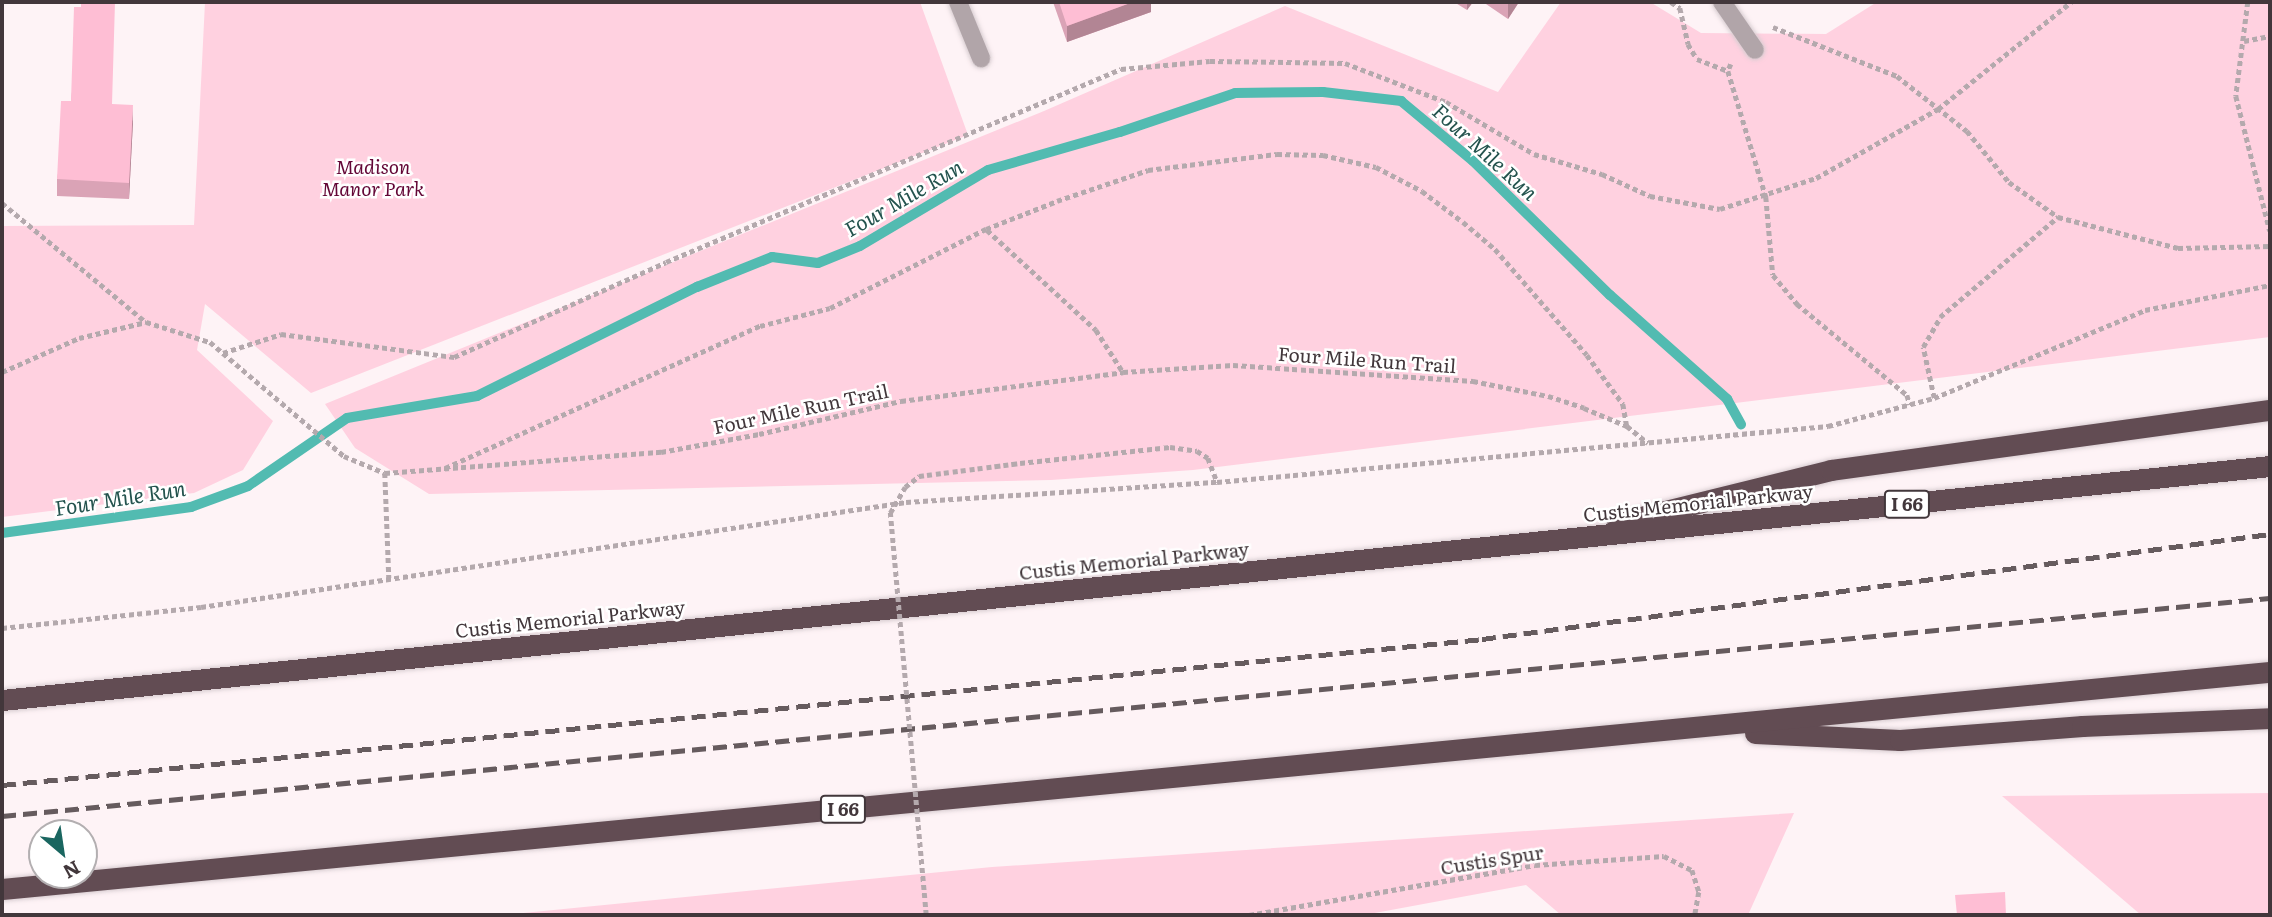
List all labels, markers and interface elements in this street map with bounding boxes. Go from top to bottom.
water label: Four Mile Run [1428,97,1544,205]
water label: Four Mile Run [839,153,967,241]
park label: Madison Manor Park [322,156,424,200]
street label: Four Mile Run Trail [1277,342,1457,378]
street label: Four Mile Run Trail [711,379,891,439]
water label: Four Mile Run [53,474,187,520]
street label: Custis Memorial Parkway [1582,480,1814,526]
road number: I 66 [1882,490,1932,518]
street label: Custis Memorial Parkway [1018,538,1250,584]
street label: Custis Memorial Parkway [454,596,686,642]
road number: I 66 [818,794,868,824]
north arrow [28,819,98,889]
street label: Custis Spur [1439,841,1545,879]
text: N [58,855,86,887]

